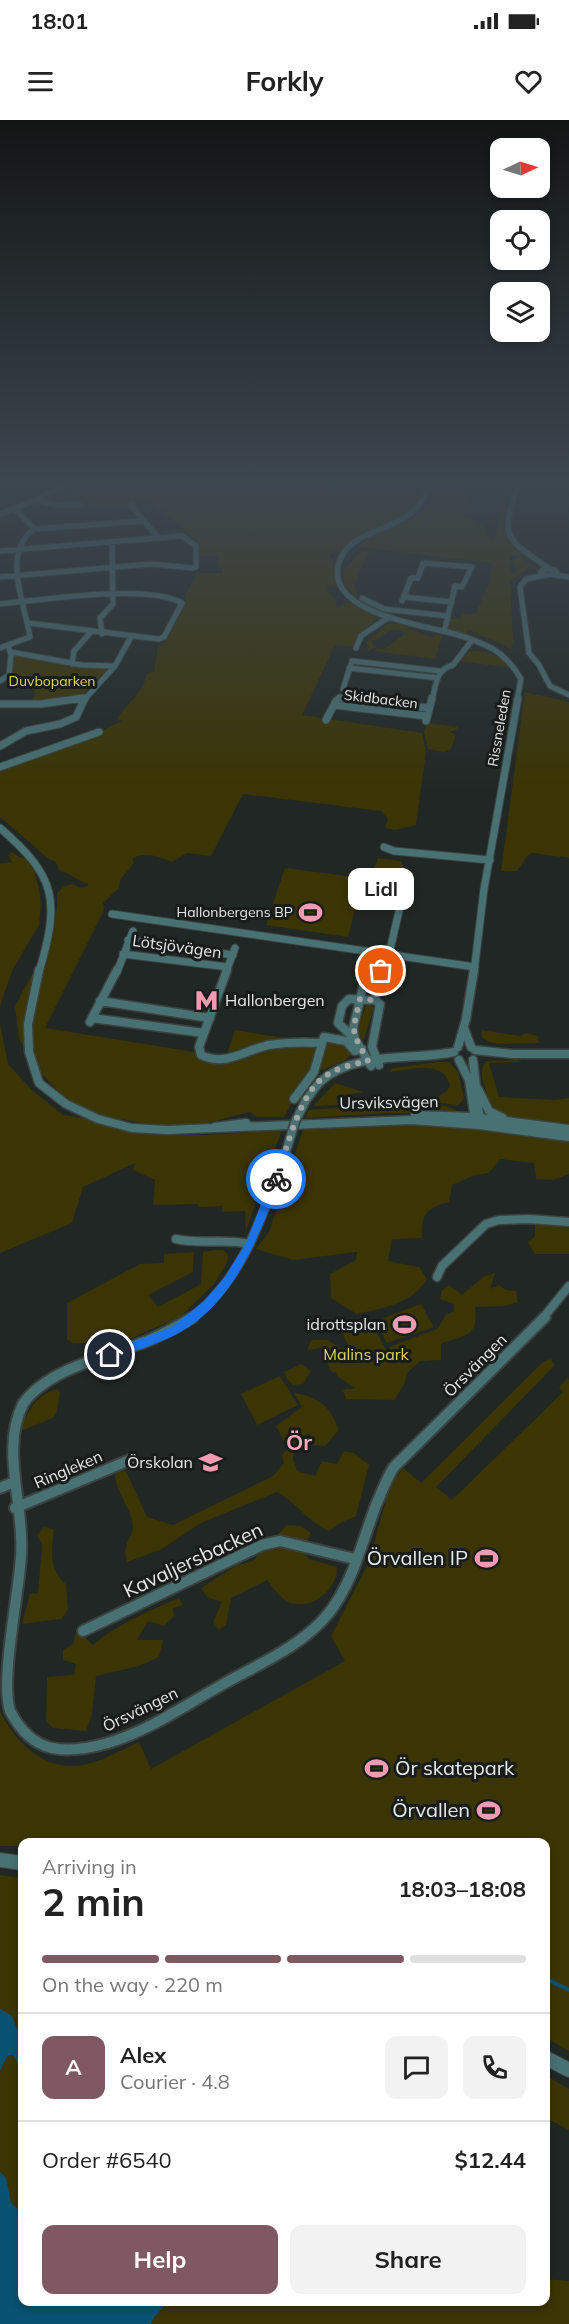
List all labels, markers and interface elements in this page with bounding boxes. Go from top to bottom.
text: 18:01 [30,7,88,35]
text: Forkly [245,64,324,98]
icon: menu [24,65,57,98]
icon: heart [512,65,545,98]
north arrow [490,138,550,198]
map controls [490,138,550,342]
button: locate [490,210,550,270]
button: layers [490,282,550,342]
park label: Duvboparken [8,672,96,690]
street label: Skidbacken [343,686,419,712]
street label: Rissneleden [483,688,515,768]
callout: Lidl [348,869,414,911]
text: Lidl [364,876,398,901]
sports icon: Hallonbergens BP [298,899,324,925]
place label: Hallonbergens BP [177,903,293,921]
street label: Lötsjövägen [131,930,223,962]
pin [355,945,406,996]
icon: bag [364,954,397,987]
metro station icon: Hallonbergen [194,987,220,1013]
place label: Hallonbergen [225,990,325,1010]
street label: Ursviksvägen [339,1091,439,1113]
courier [246,1149,306,1209]
icon: bike [260,1163,293,1196]
sports icon: idrottsplan [391,1311,417,1337]
place label: idrottsplan [307,1314,386,1334]
pin [84,1329,135,1380]
street label: Örsvängen [439,1329,511,1401]
icon: home [93,1338,126,1371]
park label: Malins park [323,1344,410,1364]
district label: Ör [286,1428,312,1456]
street label: Ringleken [31,1446,105,1492]
school or university icon: Örskolan [198,1449,224,1475]
place label: Örskolan [127,1452,193,1472]
street label: Kavaljersbacken [119,1516,267,1603]
place label: Örvallen IP [367,1545,468,1570]
sports icon: Örvallen IP [473,1545,499,1571]
street label: Örsvängen [99,1682,181,1736]
sports icon: Ör skatepark [364,1755,390,1781]
place label: Ör skatepark [395,1755,515,1780]
place label: Örvallen [392,1797,470,1822]
sports icon: Örvallen [475,1797,501,1823]
text: Arriving in [42,1854,137,1879]
text: 18:03–18:08 [398,1875,526,1903]
text: 2 min [42,1877,145,1926]
text: On the way · 220 m [42,1972,223,1997]
button: chat [385,2036,448,2099]
button: phone [463,2036,526,2099]
text: Alex [120,2041,166,2069]
text: A [65,2053,82,2081]
text: Courier · 4.8 [120,2069,230,2094]
text: Order #6540 [42,2146,172,2174]
text: $12.44 [455,2146,526,2174]
button: Help [42,2225,278,2294]
button: Share [290,2225,526,2294]

